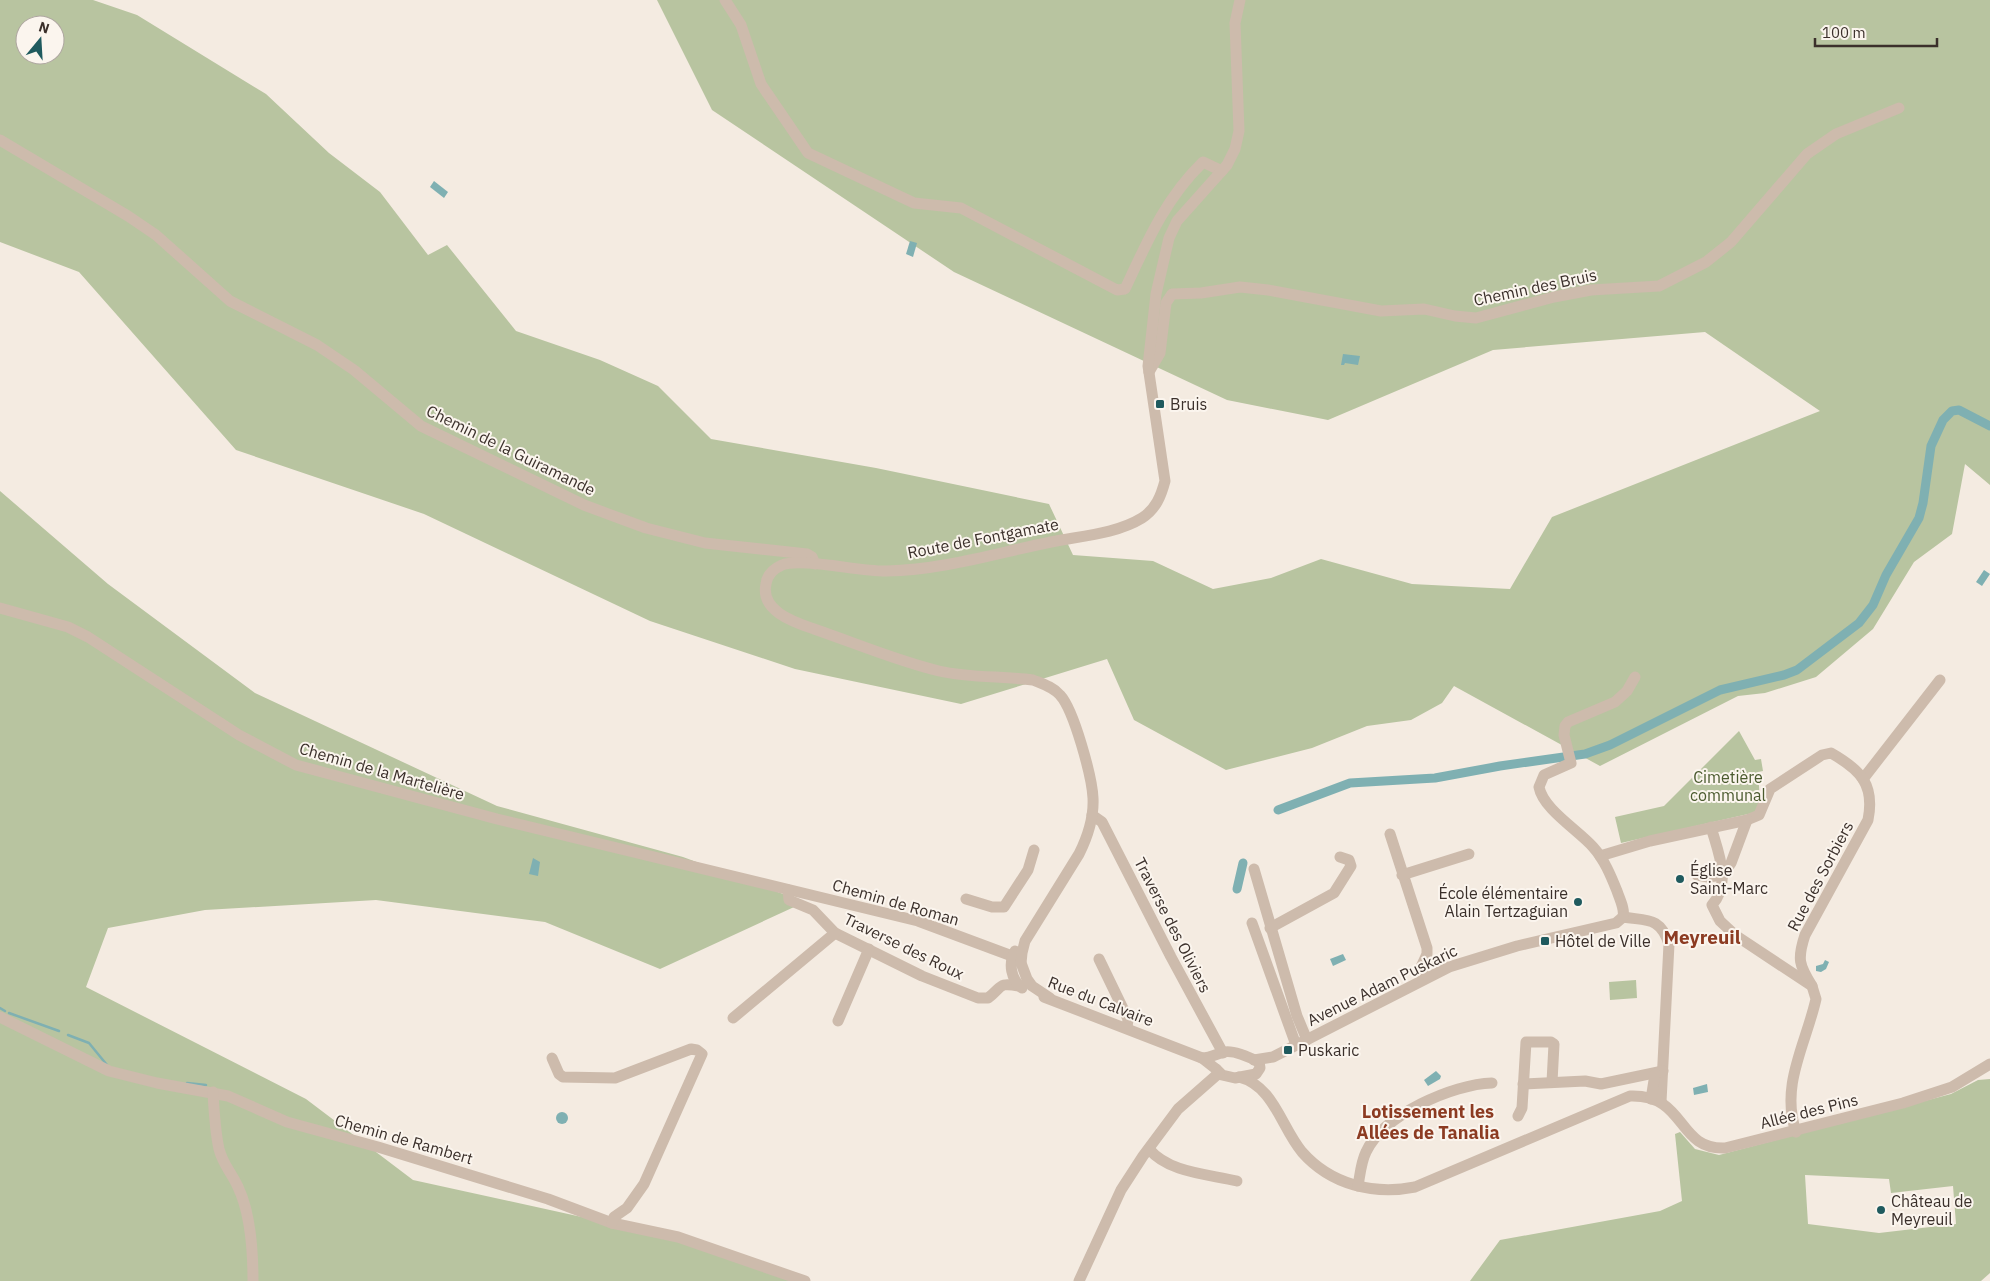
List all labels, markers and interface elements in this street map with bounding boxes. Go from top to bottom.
north arrow [15,15,65,65]
scale bar [1815,15,1938,47]
text: N [36,18,52,38]
text: 100 m [1822,23,1866,42]
street label: Chemin des Bruis [1472,264,1598,310]
place label: Bruis [1170,394,1207,414]
marker: Bruis [1154,398,1166,410]
street label: Chemin de la Guiramande [423,400,599,500]
street label: Route de Fontgamate [906,513,1061,562]
street label: Chemin de la Martelière [297,738,467,804]
park label: Cimetière communal [1690,767,1766,805]
street label: Rue des Sorbiers [1783,818,1857,934]
street label: Traverse des Oliviers [1130,854,1216,996]
place label: Église Saint-Marc [1690,859,1768,898]
marker: Église Saint-Marc [1674,873,1686,885]
street label: Chemin de Roman [830,874,962,930]
place label: École élémentaire Alain Tertzaguian [1439,882,1568,921]
marker: École élémentaire Alain Tertzaguian [1572,896,1584,908]
street label: Traverse des Roux [841,908,967,984]
district label: Meyreuil [1663,925,1741,949]
place label: Hôtel de Ville [1555,931,1651,951]
marker: Hôtel de Ville [1539,935,1551,947]
street label: Avenue Adam Puskaric [1304,940,1460,1030]
street label: Rue du Calvaire [1045,972,1157,1030]
place label: Puskaric [1298,1040,1359,1060]
marker: Puskaric [1282,1044,1294,1056]
street label: Allée des Pins [1758,1089,1860,1133]
district label: Lotissement les Allées de Tanalia [1356,1100,1500,1144]
street label: Chemin de Rambert [333,1110,475,1168]
place label: Château de Meyreuil [1891,1191,1973,1229]
marker: Château de Meyreuil [1875,1204,1887,1216]

